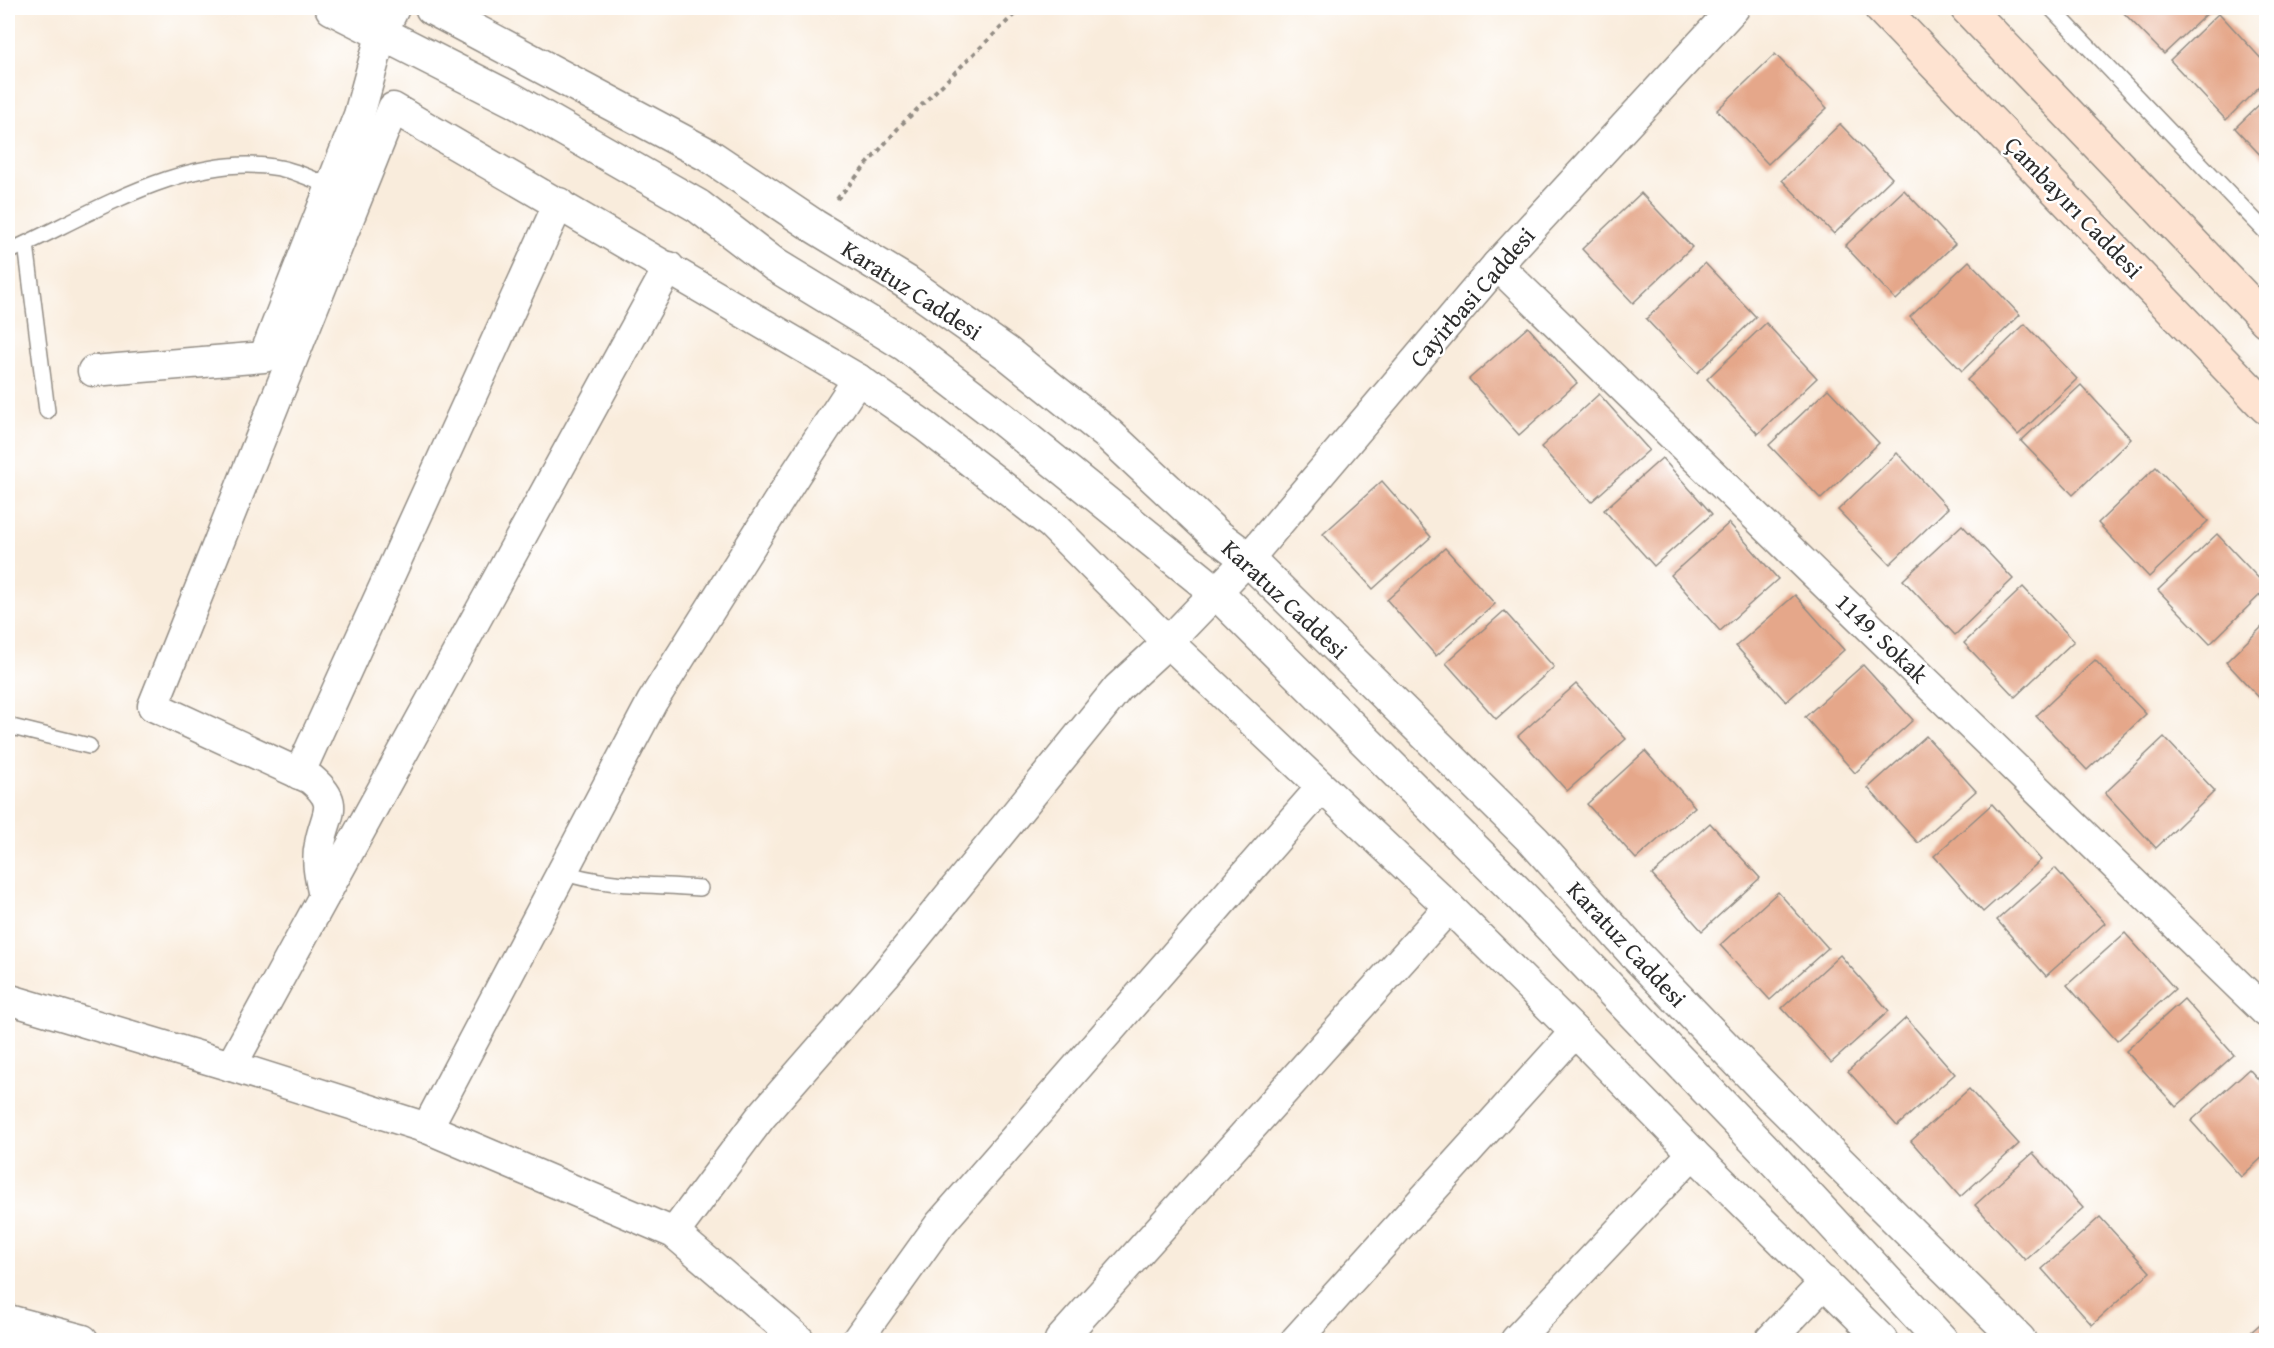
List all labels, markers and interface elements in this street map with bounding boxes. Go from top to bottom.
street label: Çambayırı Caddesi [1997,128,2151,286]
street label: Cayirbasi Caddesi [1401,219,1543,375]
street label: Karatuz Caddesi [835,231,989,349]
street label: Karatuz Caddesi [1214,531,1356,667]
street label: 1149. Sokak [1828,585,1937,692]
street label: Karatuz Caddesi [1559,873,1695,1015]

